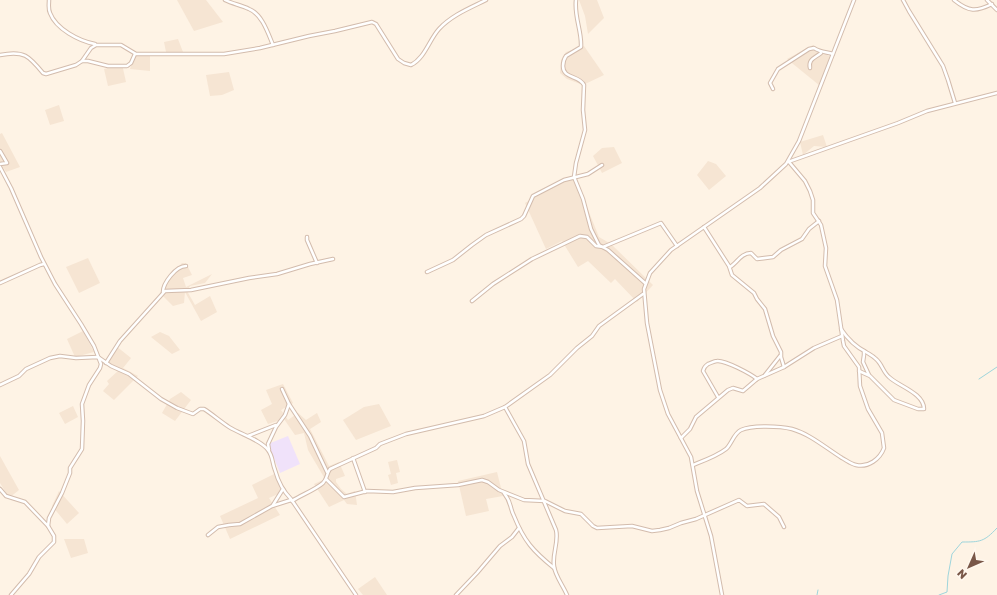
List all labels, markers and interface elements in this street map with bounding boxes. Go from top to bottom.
north arrow [949,547,989,587]
text: N [954,567,969,582]

